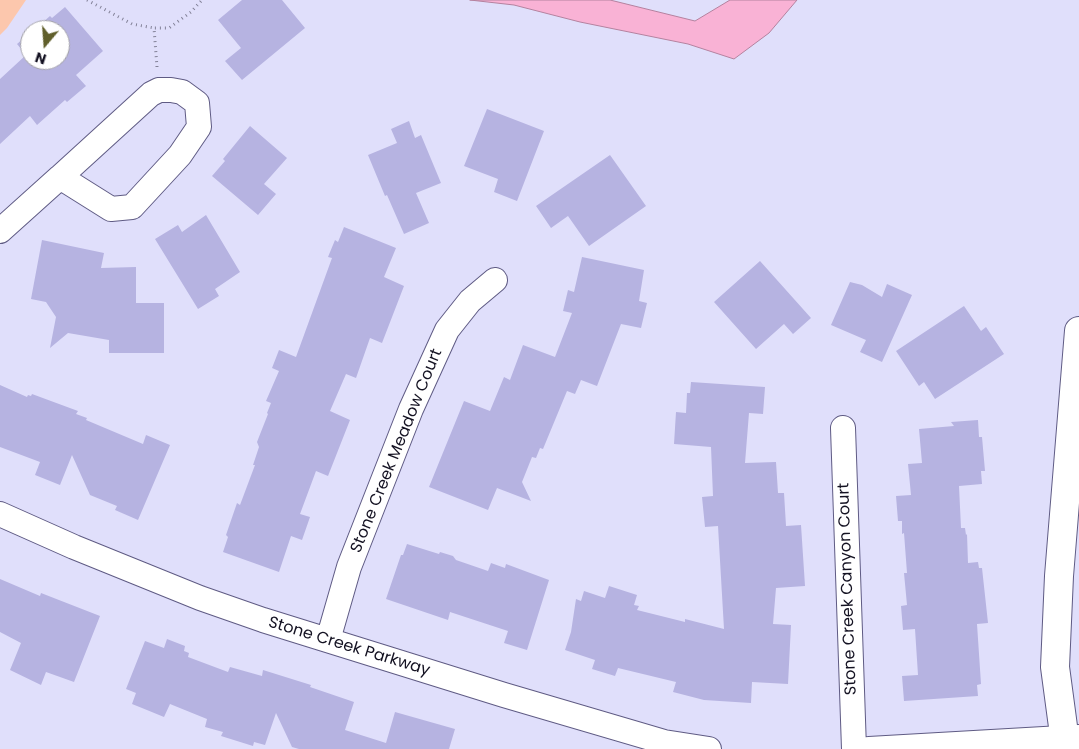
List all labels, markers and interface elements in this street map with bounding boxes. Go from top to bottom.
north arrow [20,20,70,70]
text: N [33,47,49,69]
street label: Stone Creek Meadow Court [347,346,447,556]
street label: Stone Creek Canyon Court [835,483,861,695]
street label: Stone Creek Parkway [266,613,432,681]

